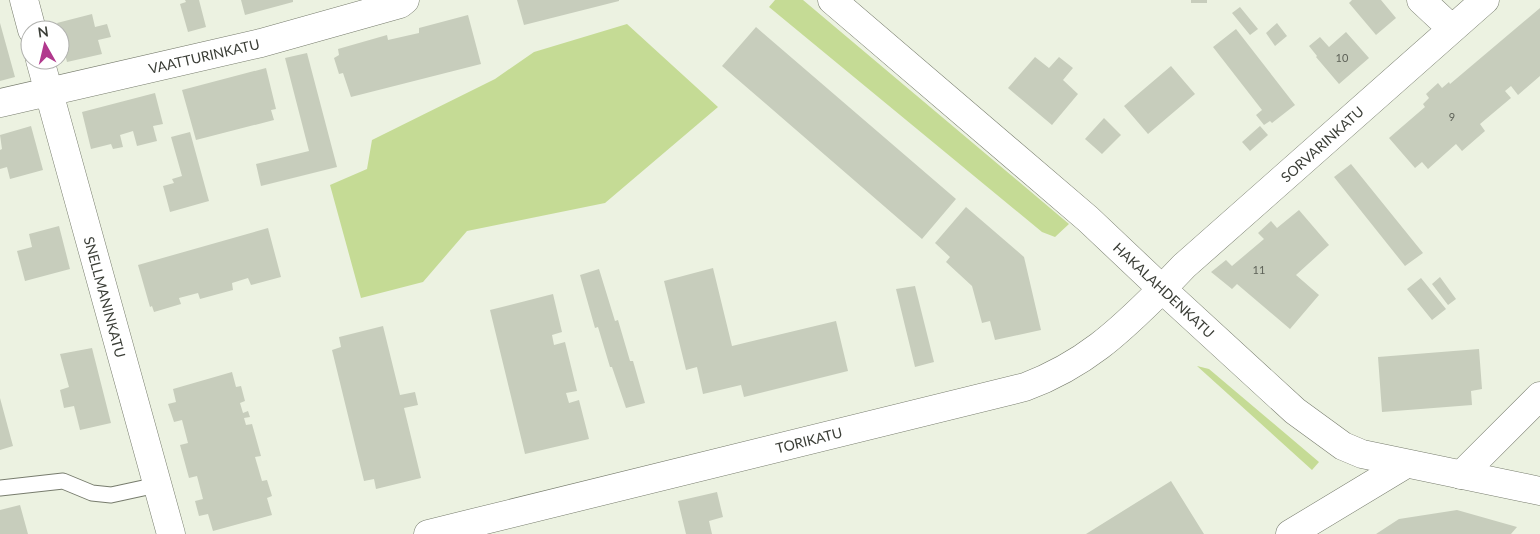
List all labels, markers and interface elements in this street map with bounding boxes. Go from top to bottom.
north arrow [20,20,70,70]
text: N [37,22,50,41]
street label: VAATTURINKATU [147,35,261,77]
house number: 10 [1336,51,1349,64]
street label: SORVARINKATU [1277,102,1367,186]
house number: 9 [1449,110,1455,123]
street label: SNELLMANINKATU [81,234,129,360]
street label: HAKALAHDENKATU [1110,239,1218,341]
house number: 11 [1253,263,1265,276]
street label: TORIKATU [774,424,844,456]

